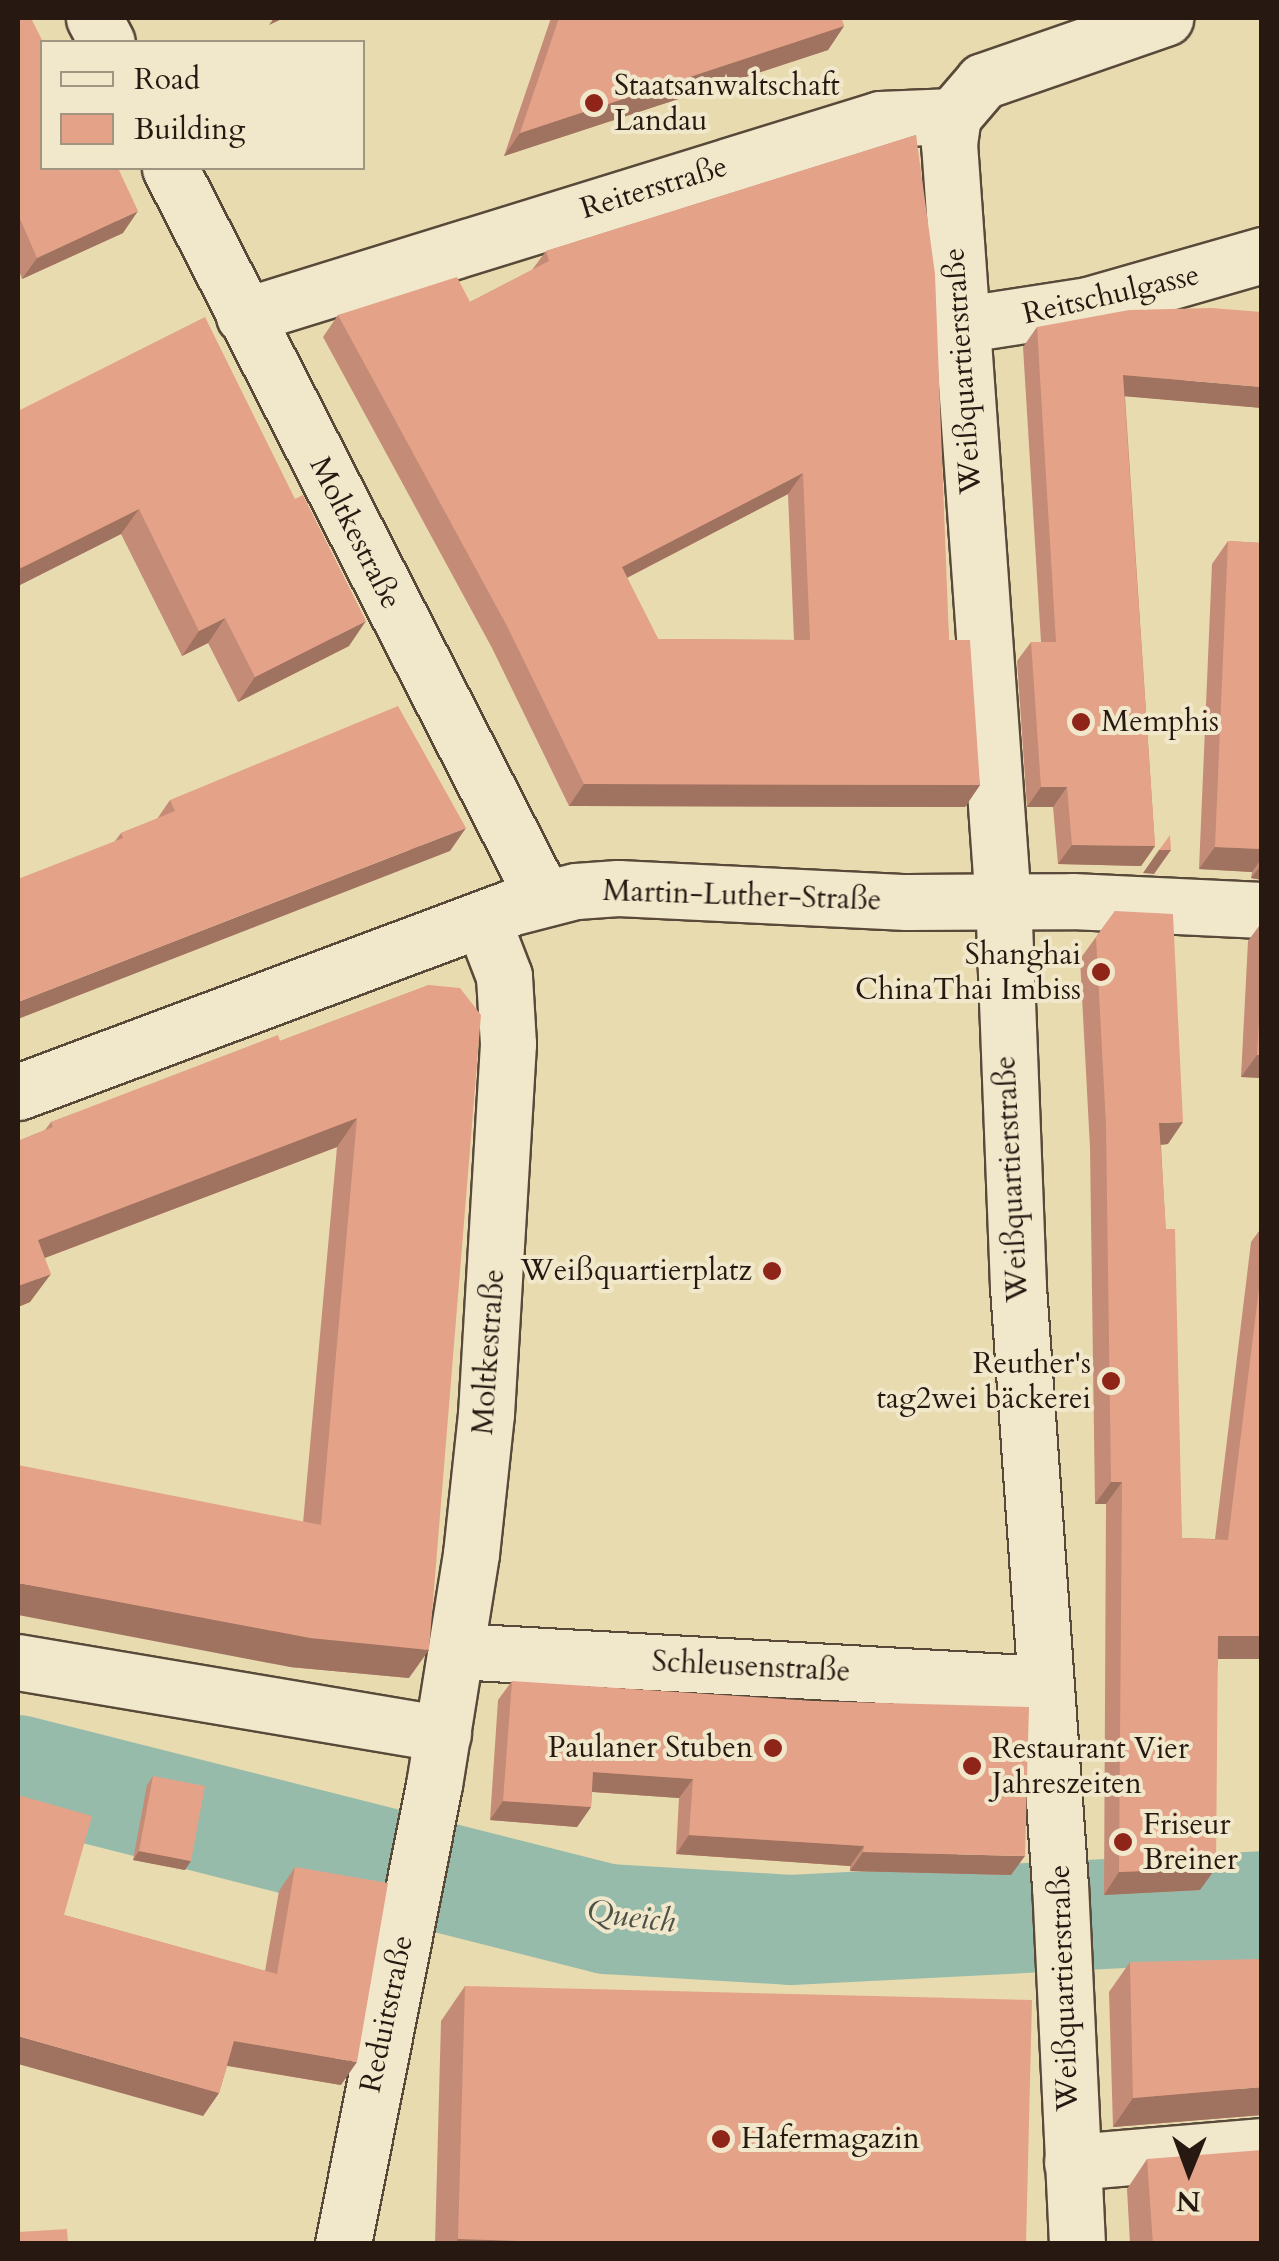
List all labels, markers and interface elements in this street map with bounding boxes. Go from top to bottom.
legend [40,40,365,170]
text: Road [134,59,200,100]
place label: Staatsanwaltschaft Landau [614,68,840,138]
marker: Staatsanwaltschaft Landau [583,92,605,114]
text: Building [134,109,245,150]
street label: Reiterstraße [576,149,732,227]
street label: Weißquartierstraße [936,247,990,495]
street label: Reitschulgasse [1019,257,1203,333]
street label: Moltkestraße [301,451,409,615]
place label: Memphis [1101,704,1219,740]
marker: Memphis [1070,711,1092,733]
street label: Martin-Luther-Straße [602,873,882,919]
place label: Shanghai ChinaThai Imbiss [855,937,1081,1008]
marker: Shanghai ChinaThai Imbiss [1090,961,1112,983]
street label: Weißquartierstraße [988,1055,1036,1303]
place label: Weißquartierplatz [521,1253,752,1289]
marker: Weißquartierplatz [761,1260,783,1282]
street label: Moltkestraße [465,1268,513,1436]
place label: Reuther's tag2wei bäckerei [877,1346,1091,1416]
marker: Reuther's tag2wei bäckerei [1100,1370,1122,1392]
street label: Schleusenstraße [651,1644,851,1690]
place label: Paulaner Stuben [548,1730,753,1766]
place label: Restaurant Vier Jahreszeiten [992,1731,1189,1802]
marker: Paulaner Stuben [762,1737,784,1759]
marker: Restaurant Vier Jahreszeiten [961,1755,983,1777]
place label: Friseur Breiner [1143,1807,1238,1878]
marker: Friseur Breiner [1112,1831,1134,1853]
street label: Weißquartierstraße [1042,1864,1086,2112]
water label: Queich [584,1893,678,1941]
street label: Reduitstraße [353,1932,421,2096]
place label: Hafermagazin [741,2121,920,2157]
north arrow [1139,2121,1239,2221]
marker: Hafermagazin [710,2128,732,2150]
text: N [1176,2182,1201,2220]

